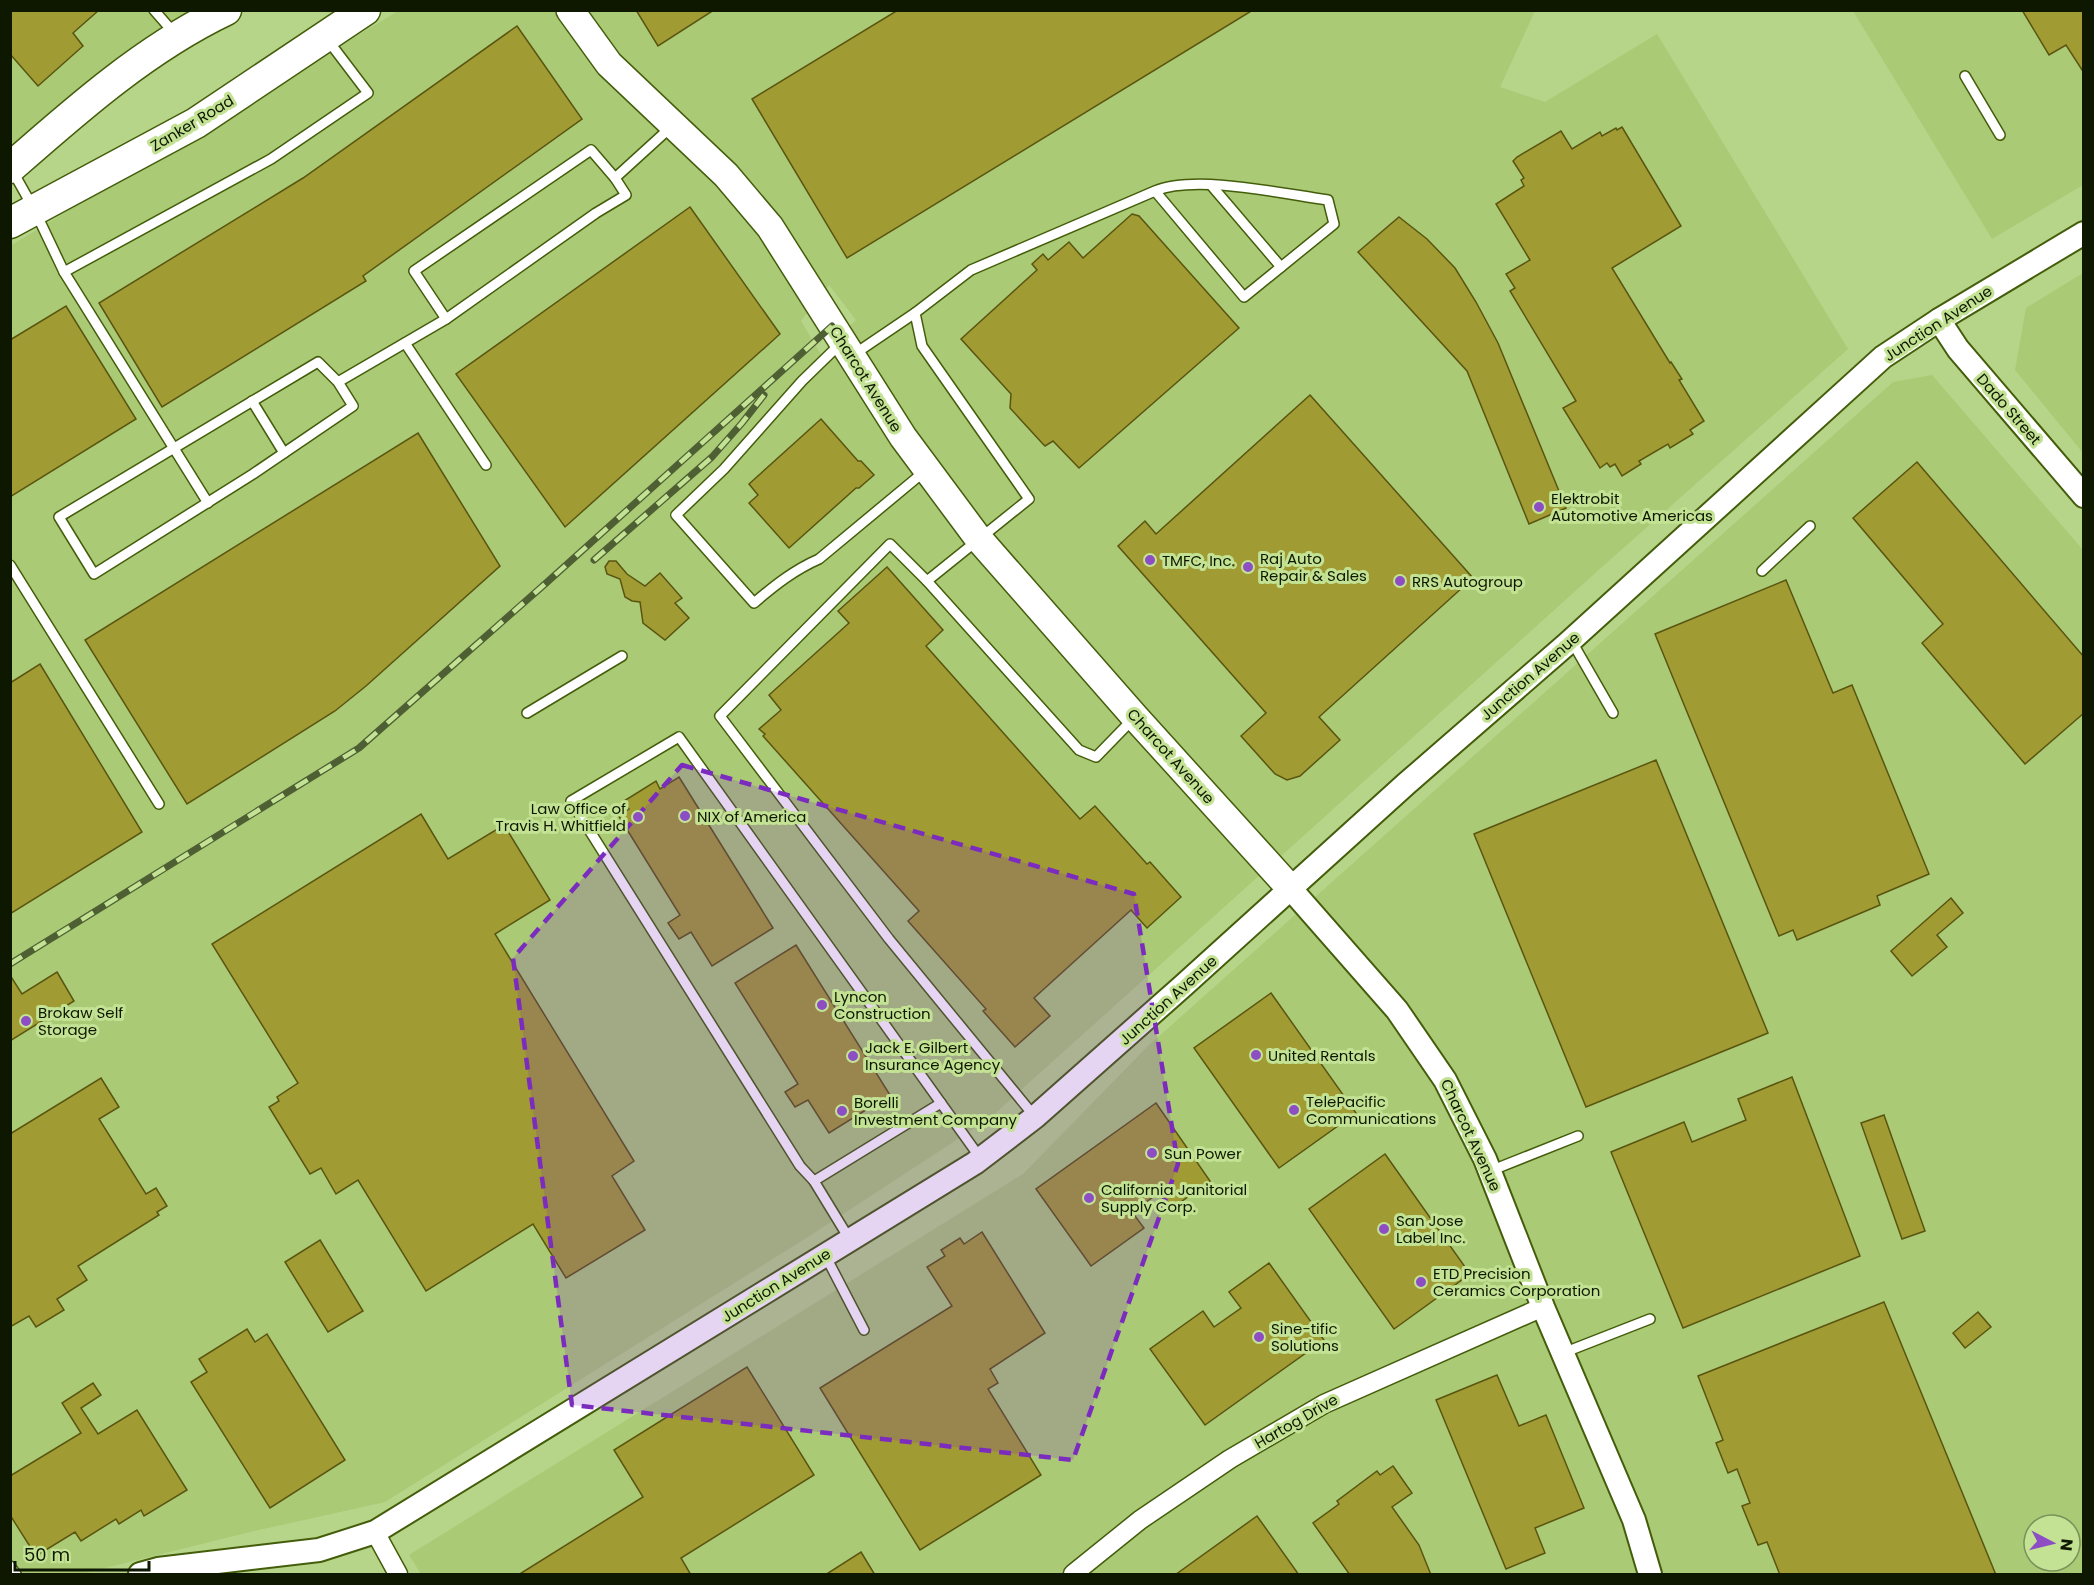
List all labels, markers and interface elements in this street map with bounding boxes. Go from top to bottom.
street label: Zanker Road [147,90,237,156]
street label: Junction Avenue [1880,280,1996,366]
street label: Charcot Avenue [825,322,907,436]
street label: Dado Street [1972,369,2046,449]
place label: Elektrobit Automotive Americas [1551,488,1713,526]
marker: Elektrobit Automotive Americas [1532,500,1546,514]
place label: Raj Auto Repair & Sales [1260,548,1367,586]
place label: TMFC, Inc. [1162,550,1235,571]
marker: TMFC, Inc. [1143,553,1157,567]
marker: Raj Auto Repair & Sales [1241,560,1255,574]
place label: RRS Autogroup [1412,571,1523,592]
marker: RRS Autogroup [1393,574,1407,588]
street label: Junction Avenue [1476,627,1584,725]
street label: Charcot Avenue [1123,704,1219,808]
place label: Law Office of Travis H. Whitfield [496,798,626,836]
place label: NIX of America [697,806,807,827]
marker: NIX of America [678,809,692,823]
marker: Law Office of Travis H. Whitfield [631,810,645,824]
street label: Junction Avenue [1115,950,1221,1050]
place label: Lyncon Construction [834,986,931,1024]
marker: Lyncon Construction [815,998,829,1012]
place label: Brokaw Self Storage [38,1002,123,1040]
marker: Brokaw Self Storage [19,1014,33,1028]
place label: Jack E. Gilbert Insurance Agency [865,1037,1001,1075]
place label: United Rentals [1268,1045,1376,1066]
marker: United Rentals [1249,1048,1263,1062]
marker: Jack E. Gilbert Insurance Agency [846,1049,860,1063]
street label: Charcot Avenue [1436,1076,1506,1194]
place label: TelePacific Communications [1306,1091,1437,1129]
place label: Borelli Investment Company [854,1092,1018,1130]
marker: TelePacific Communications [1287,1103,1301,1117]
marker: Borelli Investment Company [835,1104,849,1118]
place label: Sun Power [1164,1143,1242,1164]
marker: Sun Power [1145,1146,1159,1160]
place label: California Janitorial Supply Corp. [1101,1179,1247,1217]
marker: California Janitorial Supply Corp. [1082,1191,1096,1205]
place label: San Jose Label Inc. [1396,1210,1465,1248]
marker: San Jose Label Inc. [1377,1222,1391,1236]
street label: Junction Avenue [717,1243,835,1327]
place label: ETD Precision Ceramics Corporation [1433,1263,1600,1301]
marker: ETD Precision Ceramics Corporation [1414,1275,1428,1289]
place label: Sine-tific Solutions [1271,1318,1339,1356]
marker: Sine-tific Solutions [1252,1330,1266,1344]
street label: Hartog Drive [1251,1389,1341,1453]
north arrow [2022,1513,2082,1573]
scale bar [15,1534,148,1572]
text: N [2054,1537,2079,1552]
text: 50 m [24,1542,70,1567]

